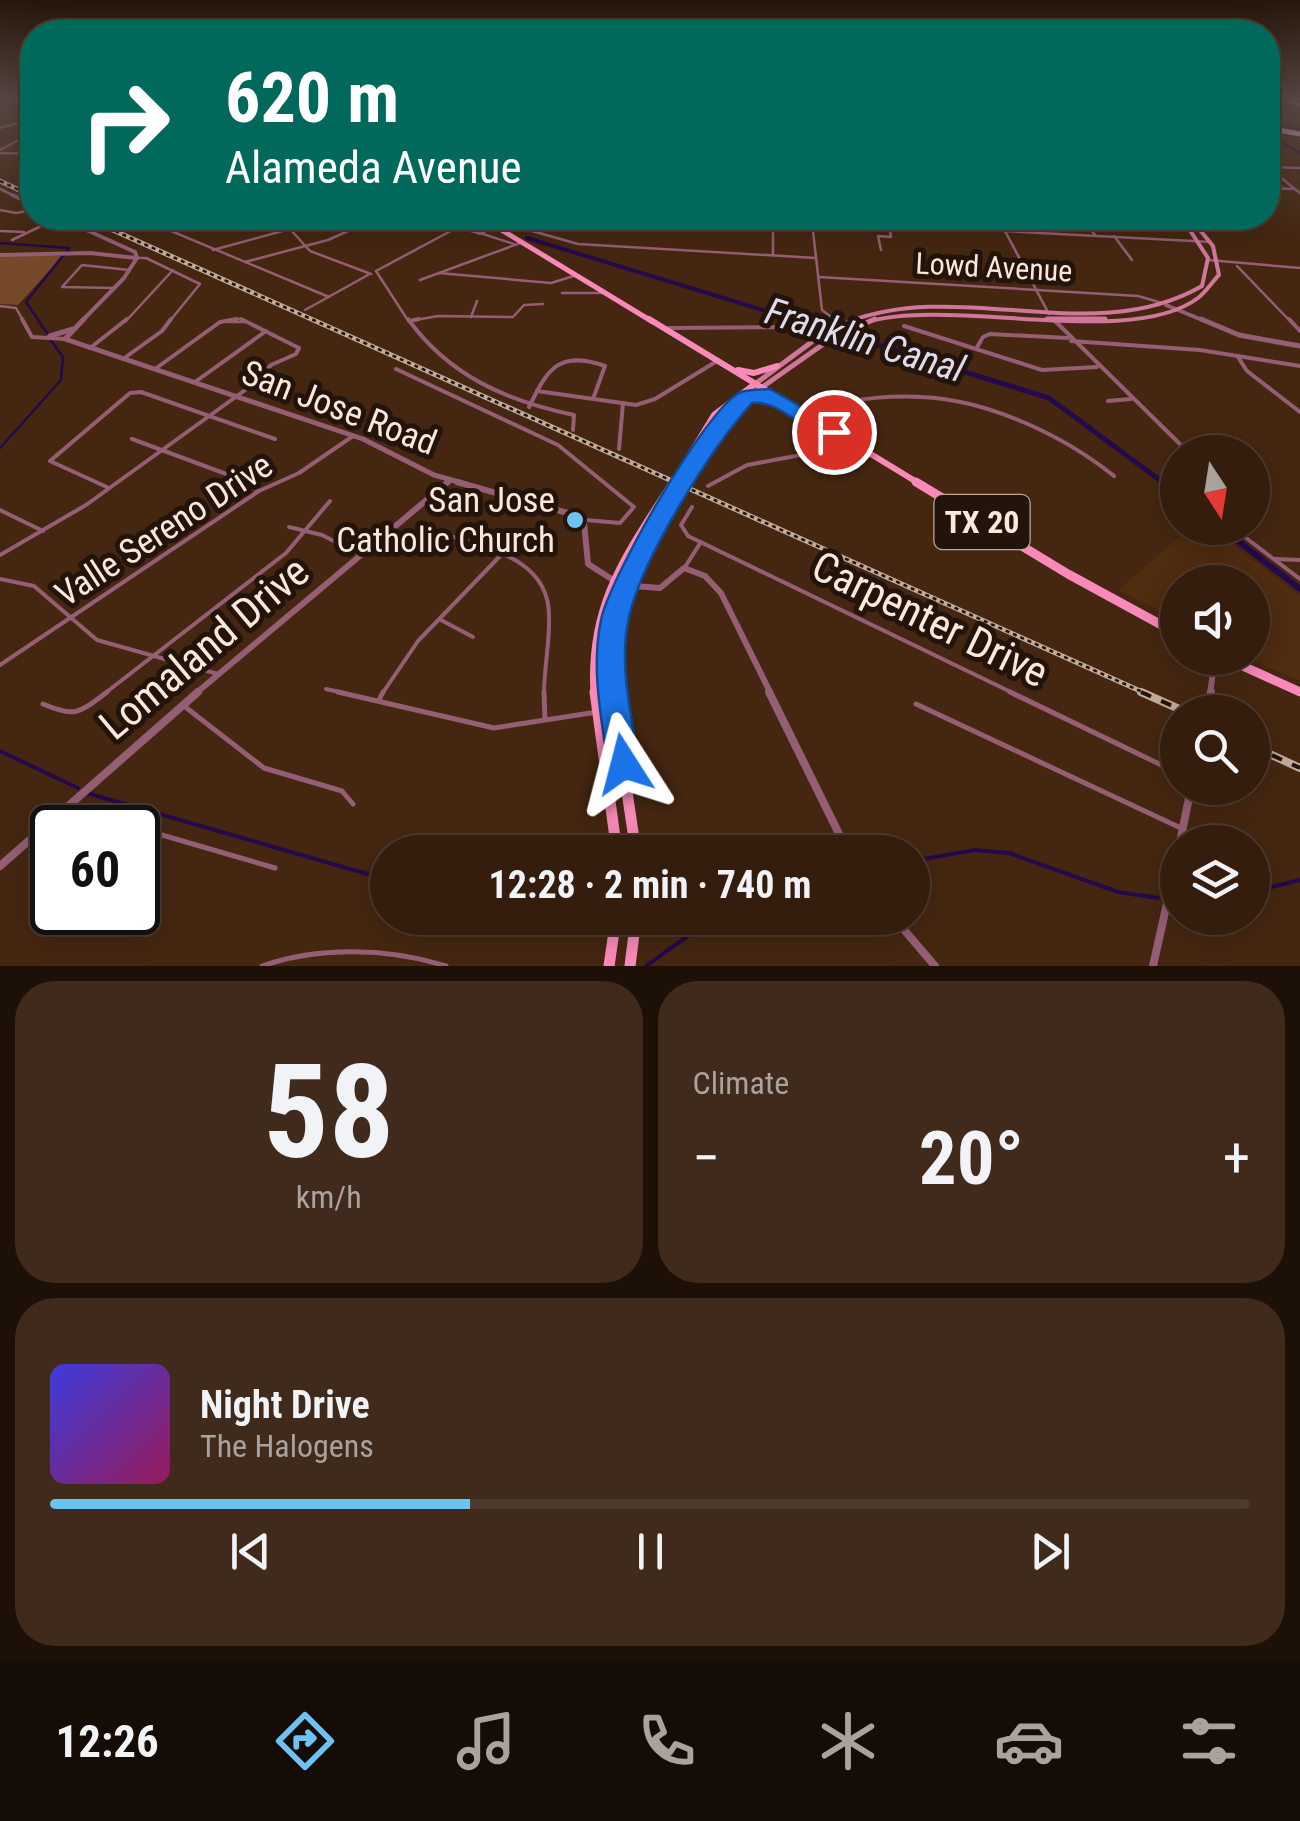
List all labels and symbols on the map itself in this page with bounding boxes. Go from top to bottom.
street label: Lowd Avenue [915,245,1073,289]
water label: Franklin Canal [760,289,970,391]
street label: San Jose Road [236,352,442,464]
pin [792,390,877,475]
north arrow [1160,435,1270,545]
street label: Valle Sereno Drive [48,445,280,615]
place label: San Jose Catholic Church [336,480,555,561]
road number: TX 20 [934,495,1030,549]
marker: San Jose Catholic Church [564,509,586,531]
street label: Carpenter Drive [804,541,1056,697]
street label: Lomaland Drive [90,547,318,749]
position arrow [572,712,676,816]
speed limit sign: 60 [30,805,160,935]

